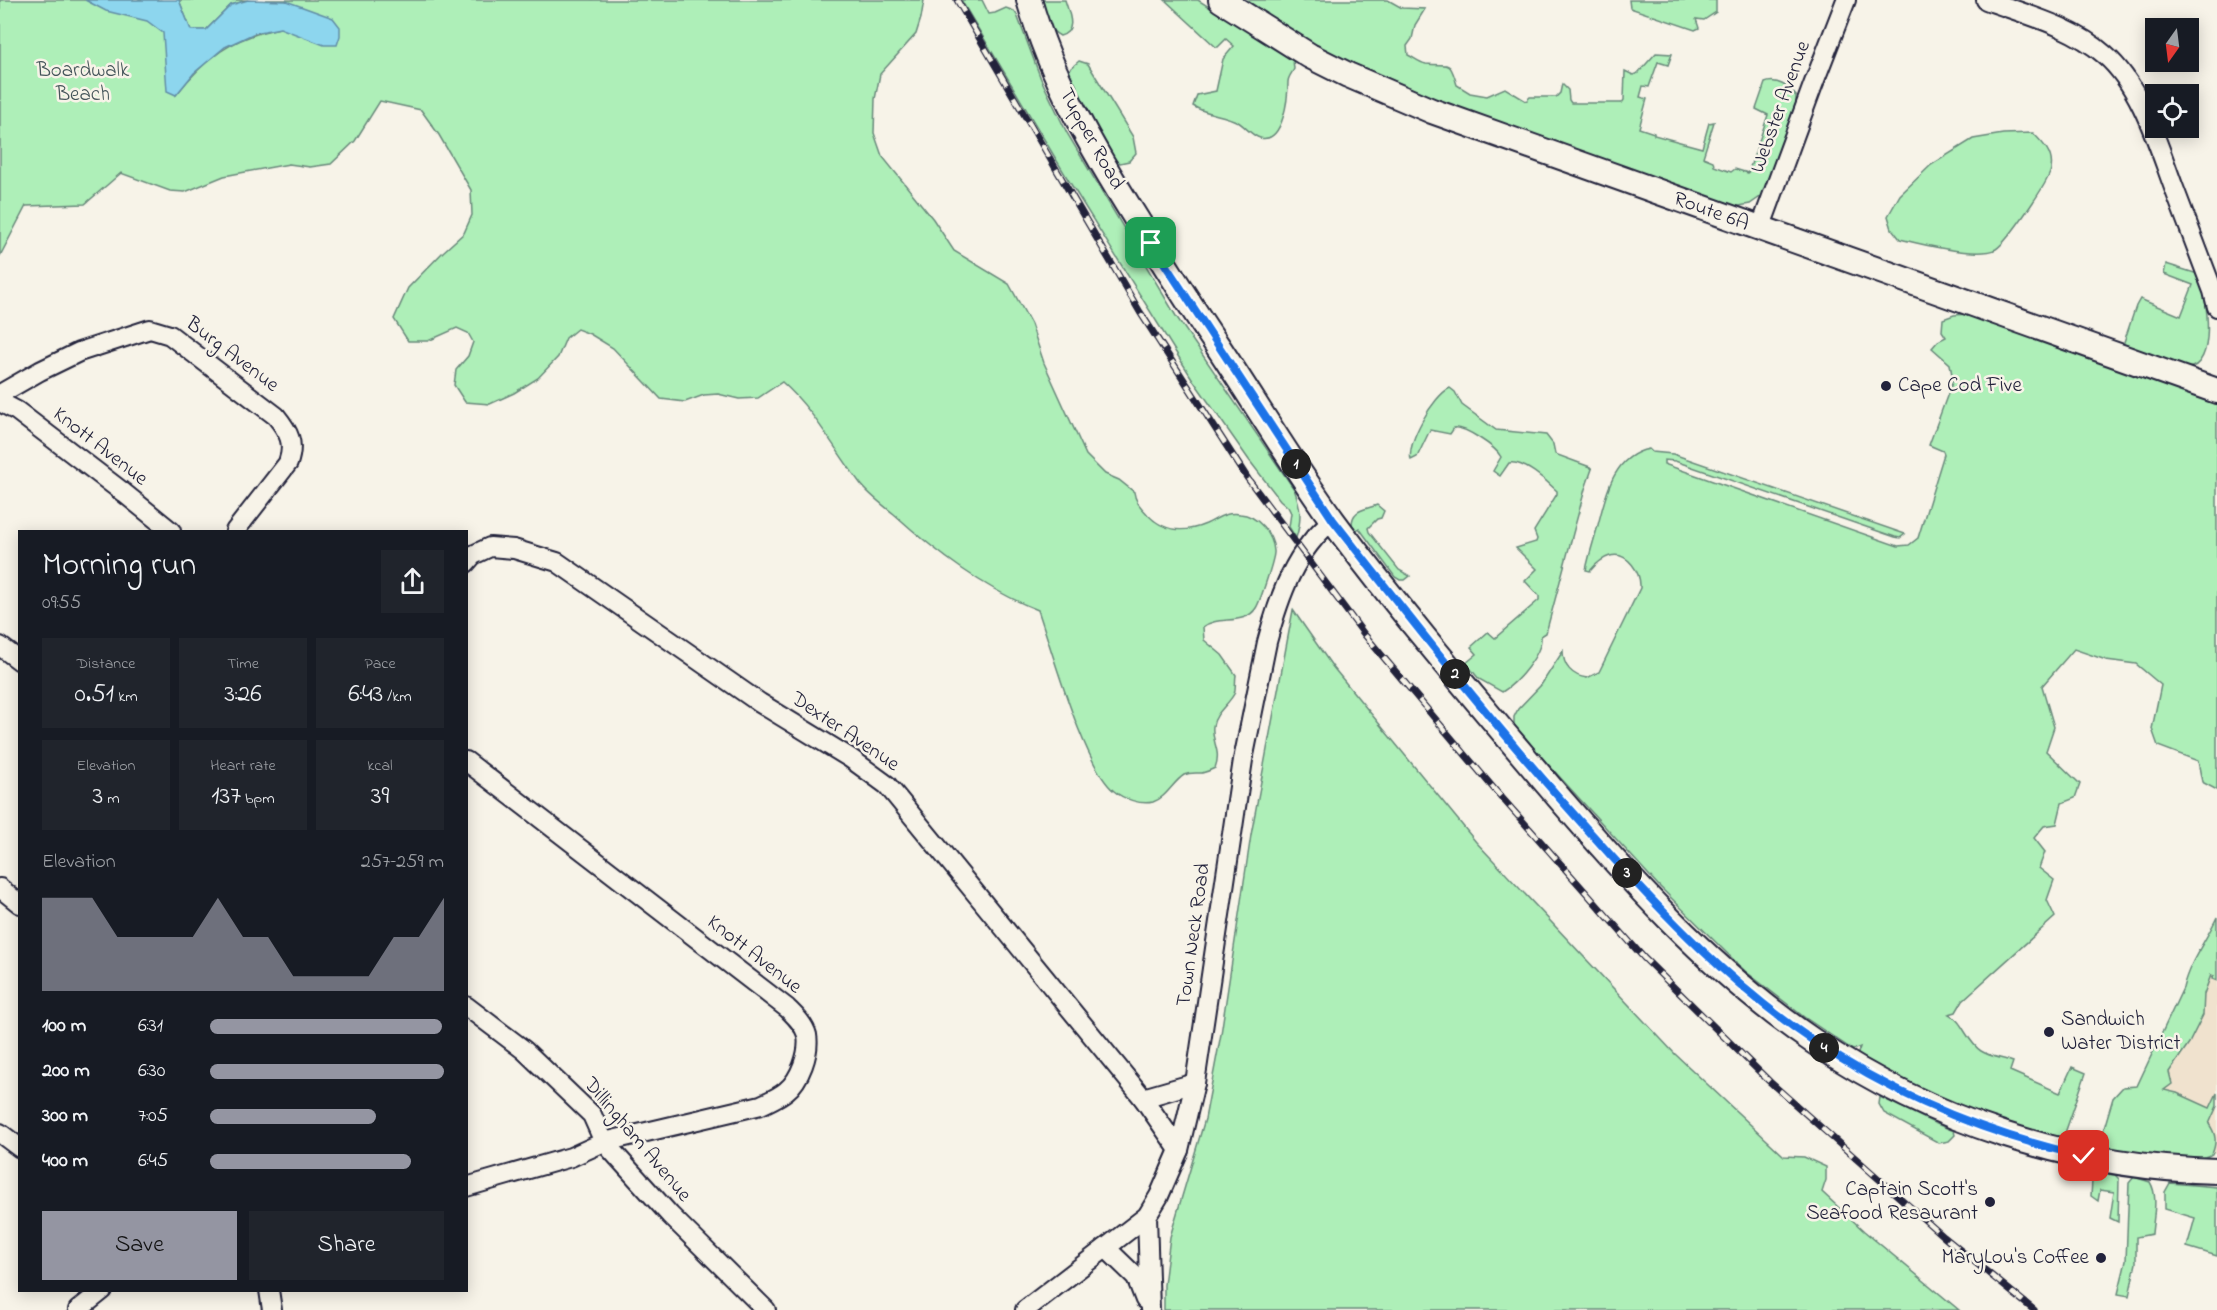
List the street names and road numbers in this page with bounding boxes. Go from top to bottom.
street label: Webster Avenue [1743,36,1819,177]
street label: Tupper Road [1051,83,1131,196]
street label: Route 6A [1669,185,1753,239]
street label: Burg Avenue [177,309,285,402]
street label: Knott Avenue [46,400,154,494]
street label: Dexter Avenue [784,684,906,780]
street label: Town Neck Road [1169,861,1219,1009]
street label: Knott Avenue [700,908,808,1002]
street label: Dillingham Avenue [574,1070,699,1211]

